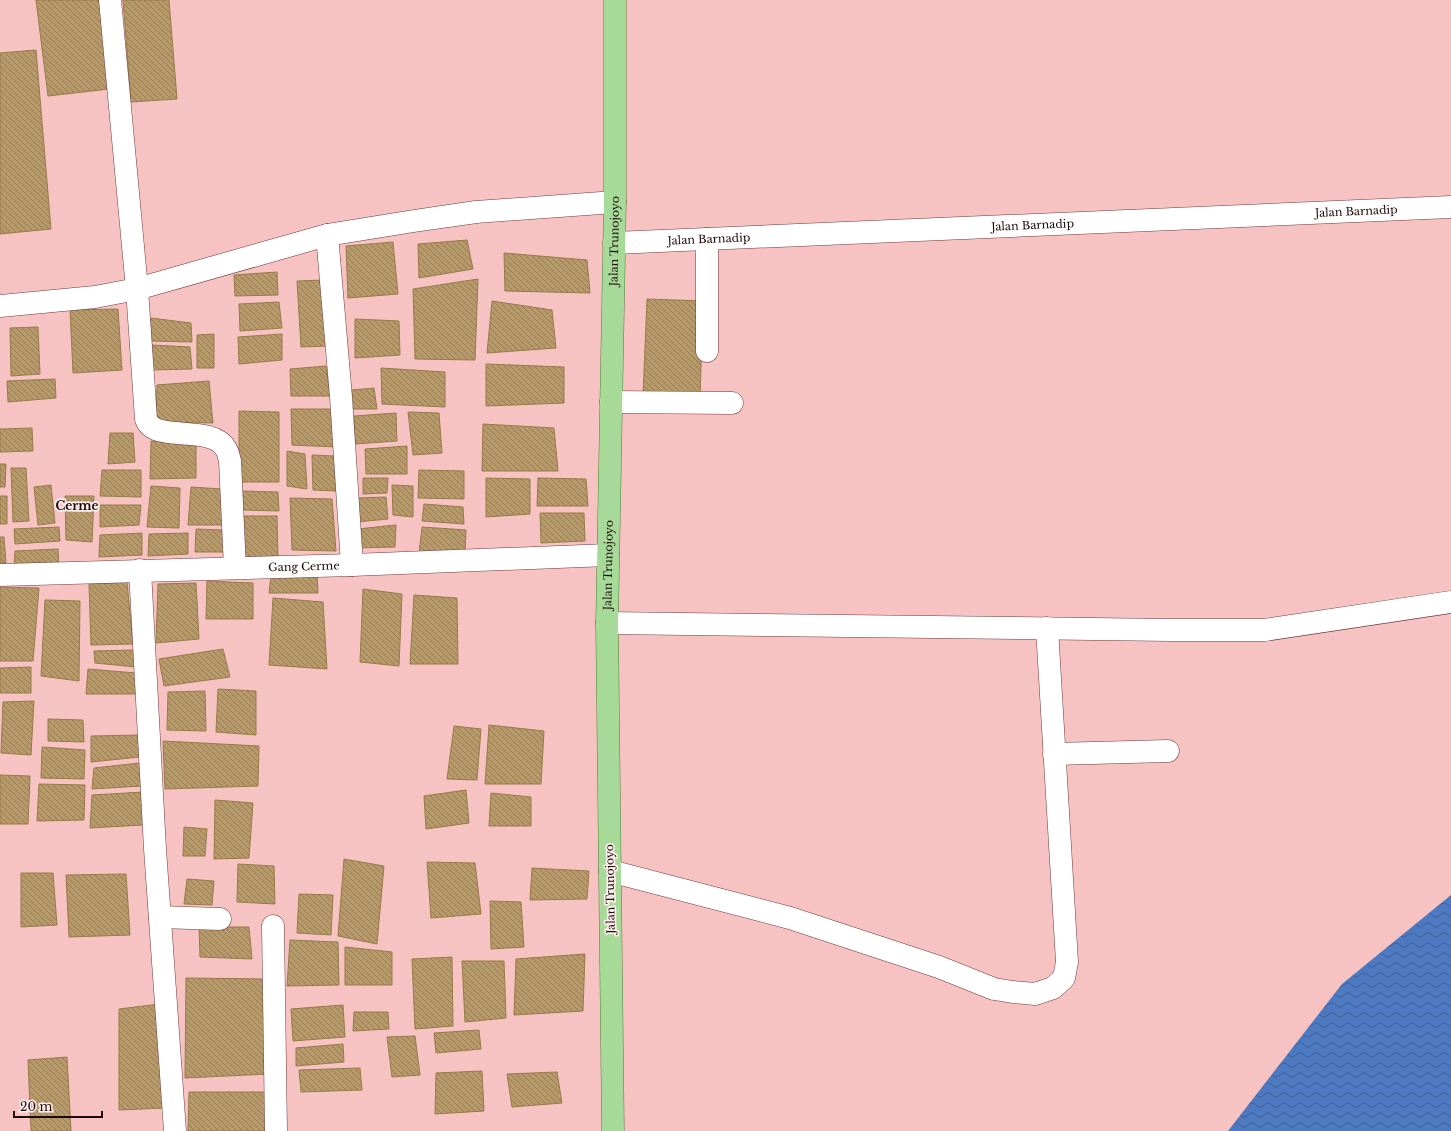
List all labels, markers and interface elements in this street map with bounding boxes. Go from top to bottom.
street label: Jalan Trunojoyo [606,196,622,288]
street label: Jalan Barnadip [1313,202,1398,220]
street label: Jalan Barnadip [989,216,1074,234]
street label: Jalan Barnadip [665,230,751,248]
district label: Cerme [55,498,99,513]
street label: Jalan Trunojoyo [600,520,616,612]
street label: Gang Cerme [268,558,340,574]
street label: Jalan Trunojoyo [602,844,618,936]
scale bar [14,1093,102,1119]
text: 20 m [20,1099,52,1114]

